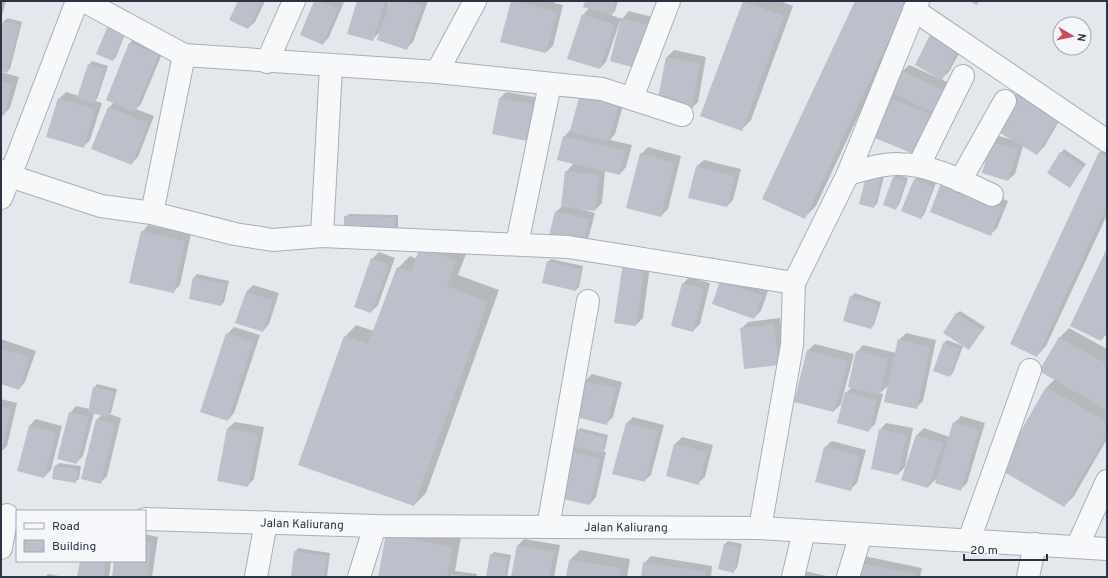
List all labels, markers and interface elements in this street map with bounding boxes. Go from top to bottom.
north arrow [1052,16,1092,56]
text: N [1073,32,1088,42]
legend [16,510,146,562]
street label: Jalan Kaliurang [260,516,344,534]
text: Road [52,519,80,535]
street label: Jalan Kaliurang [584,520,668,537]
scale bar [964,536,1047,562]
text: Building [52,539,96,555]
text: 20 m [970,543,998,559]

